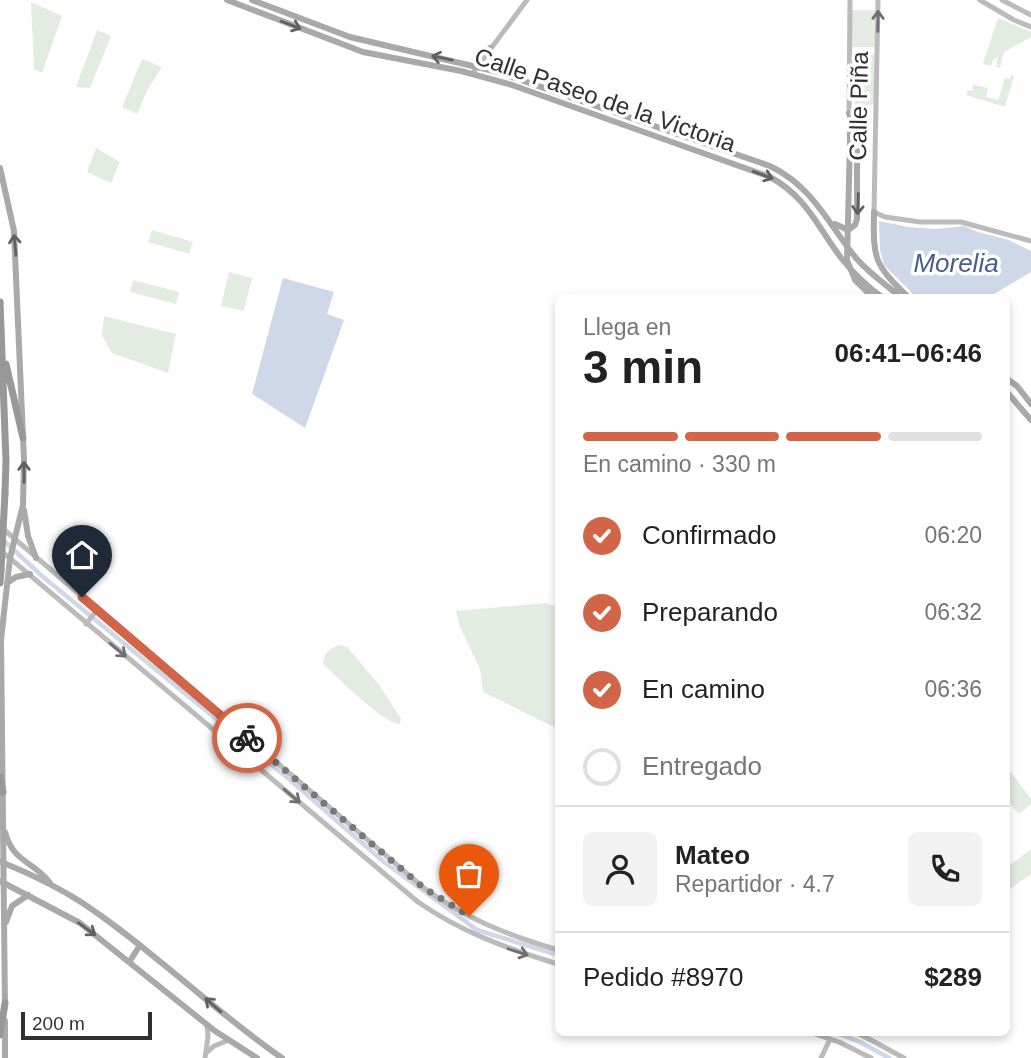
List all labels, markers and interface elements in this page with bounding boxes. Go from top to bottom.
one-way arrow [871,10,885,33]
one-way arrow [279,19,301,32]
street label: Calle Paseo de la Victoria [471,42,740,157]
street label: Calle Piña [844,50,873,161]
one-way arrow [431,51,454,65]
one-way arrow [752,170,774,182]
one-way arrow [851,192,865,215]
one-way arrow [8,234,21,257]
water label: Morelia [913,248,999,278]
text: Llega en [583,314,671,340]
text: 06:41–06:46 [835,338,982,368]
text: 3 min [583,341,703,393]
text: En camino · 330 m [583,451,776,477]
one-way arrow [17,461,31,484]
icon: check [583,517,621,555]
text: Confirmado [642,520,776,550]
text: 06:20 [924,522,982,548]
pin [52,525,112,597]
icon: home [63,536,101,574]
icon: check [583,594,621,632]
text: Preparando [642,597,778,627]
text: 06:32 [924,599,982,625]
one-way arrow [108,642,126,658]
icon: check [583,671,621,709]
text: En camino [642,674,765,704]
text: 06:36 [924,676,982,702]
courier [212,703,282,773]
icon: bike [228,719,266,757]
text: Entregado [642,751,762,781]
one-way arrow [283,788,301,804]
button: person [583,832,657,906]
button: phone [908,832,982,906]
text: Mateo [675,840,750,870]
pin [439,844,499,916]
icon: bag [450,855,488,893]
text: Repartidor · 4.7 [675,871,835,897]
one-way arrow [78,921,97,936]
one-way arrow [507,946,529,959]
text: Pedido #8970 [583,962,743,992]
text: $289 [924,962,982,992]
one-way arrow [205,997,223,1013]
scale bar [21,1009,152,1041]
text: 200 m [32,1013,85,1034]

